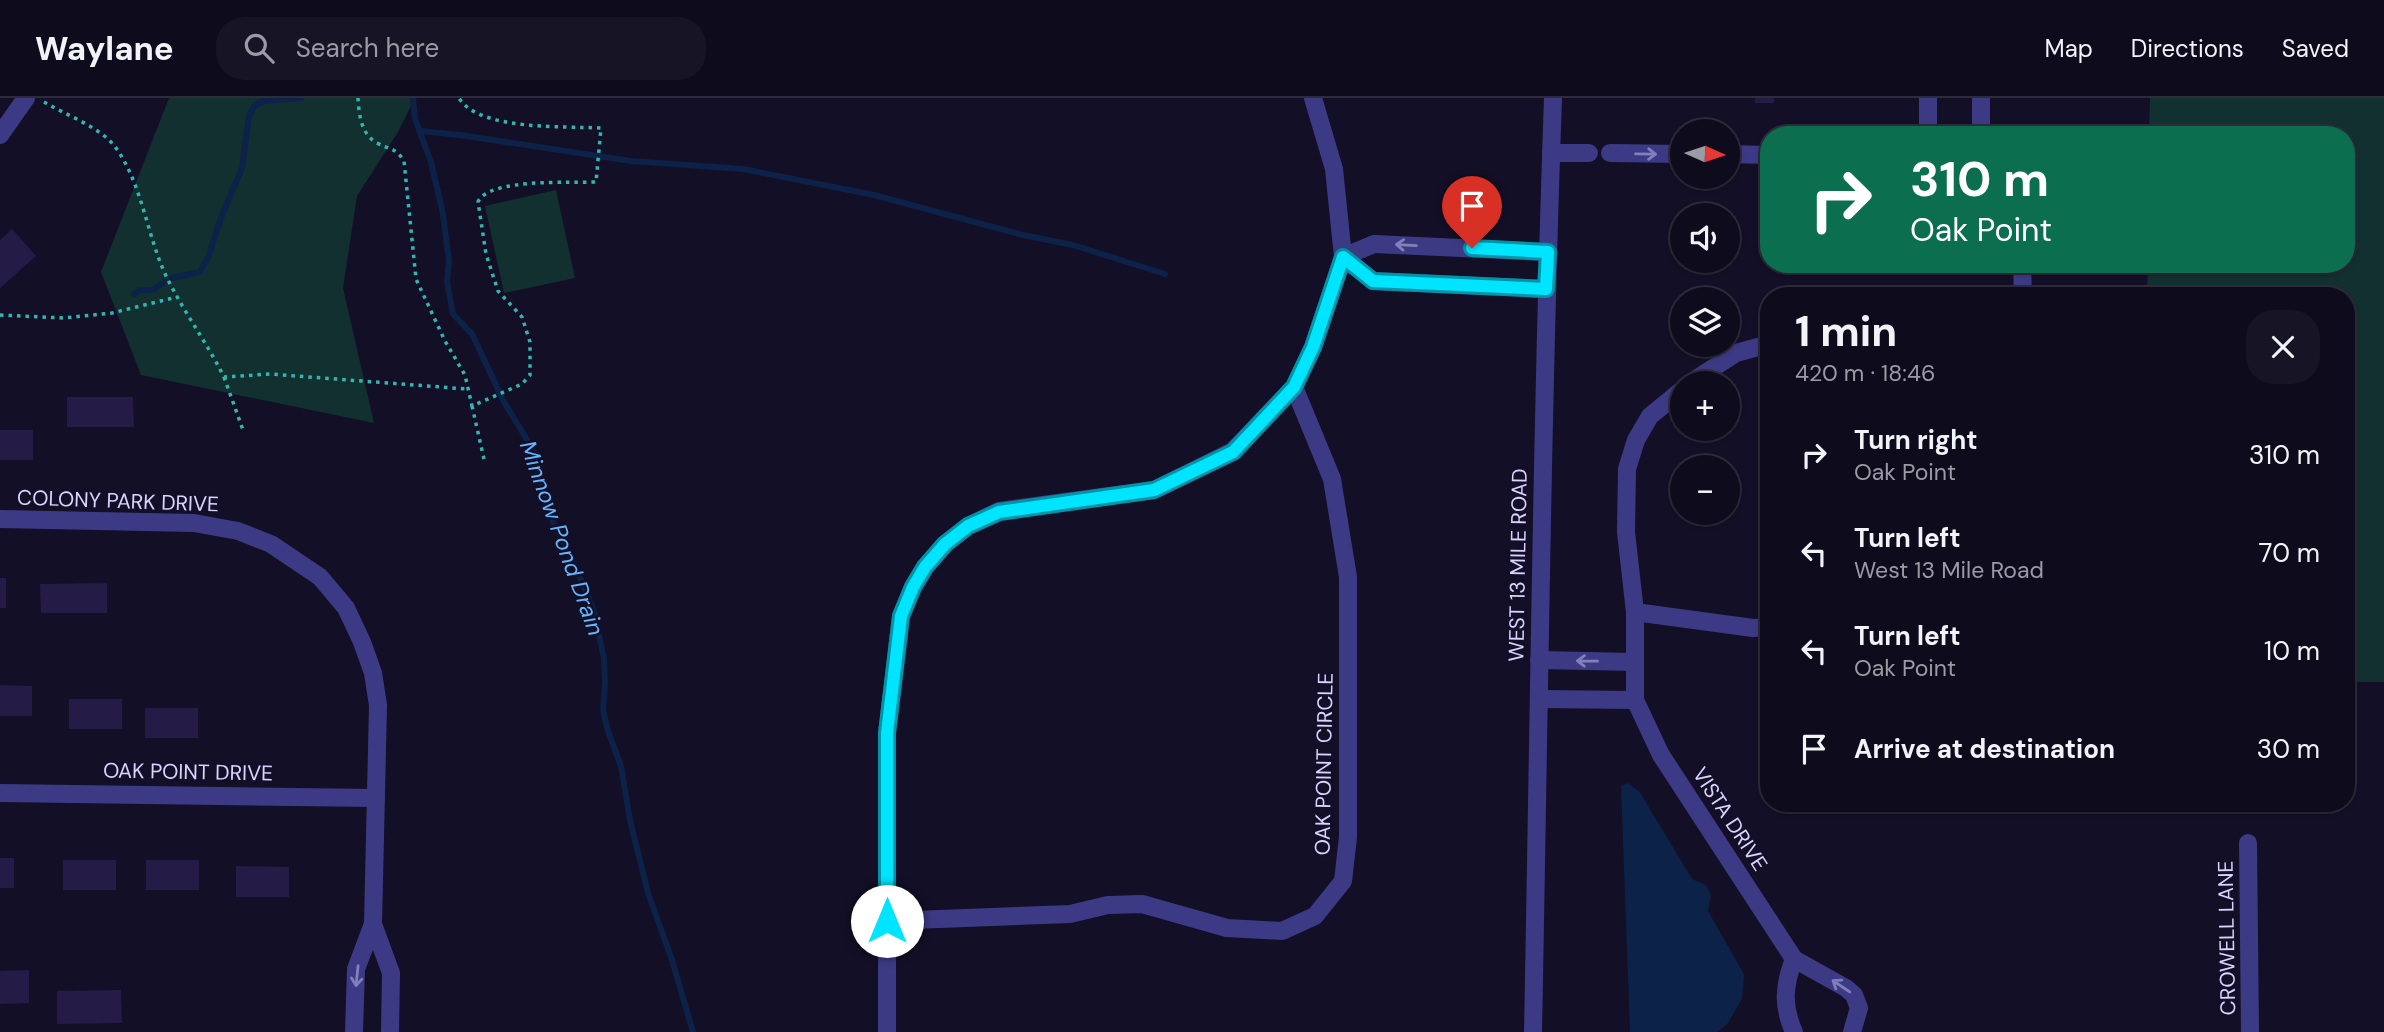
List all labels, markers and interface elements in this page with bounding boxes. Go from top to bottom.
search box [216,17,706,80]
text: Waylane [35,27,174,70]
icon: search [240,29,278,67]
text: Search here [296,31,439,65]
text: Map [2045,33,2093,64]
text: Directions [2131,33,2244,64]
text: Saved [2282,33,2349,64]
north arrow [1670,119,1740,189]
map controls [1670,119,1740,525]
one-way arrow [1634,147,1657,160]
text: 310 m [1910,147,2049,211]
icon: right [1795,154,1886,245]
pin [1442,176,1502,248]
icon: arrive [1453,187,1491,225]
button: sound [1670,203,1740,273]
text: Oak Point [1910,209,2052,251]
one-way arrow [1395,239,1418,252]
button: layers [1670,287,1740,357]
text: 1 min [1795,304,1897,359]
button: close [2246,310,2320,384]
text: 420 m · 18:46 [1795,358,1935,388]
button: + [1670,371,1740,441]
text: Turn right [1854,423,1978,457]
water label: Minnow Pond Drain [513,436,611,640]
icon: right [1795,436,1833,474]
text: 310 m [2249,438,2320,472]
button: − [1670,455,1740,525]
text: Oak Point [1854,457,1956,487]
street label: WEST 13 MILE ROAD [1502,468,1534,662]
street label: COLONY PARK DRIVE [17,483,219,519]
text: Turn left [1854,521,1961,555]
icon: left [1795,534,1833,572]
text: 70 m [2259,536,2320,570]
text: West 13 Mile Road [1854,555,2044,585]
text: Turn left [1854,619,1961,653]
icon: left [1795,632,1833,670]
text: 10 m [2264,634,2320,668]
text: Oak Point [1854,653,1956,683]
one-way arrow [1576,655,1599,668]
street label: OAK POINT CIRCLE [1308,672,1340,856]
icon: arrive [1795,730,1833,768]
text: Arrive at destination [1854,732,2115,766]
text: 30 m [2257,732,2320,766]
street label: OAK POINT DRIVE [103,757,273,787]
street label: VISTA DRIVE [1686,762,1774,876]
street label: CROWELL LANE [2212,860,2242,1016]
position arrow [850,884,924,958]
one-way arrow [350,965,363,987]
one-way arrow [1832,979,1851,993]

